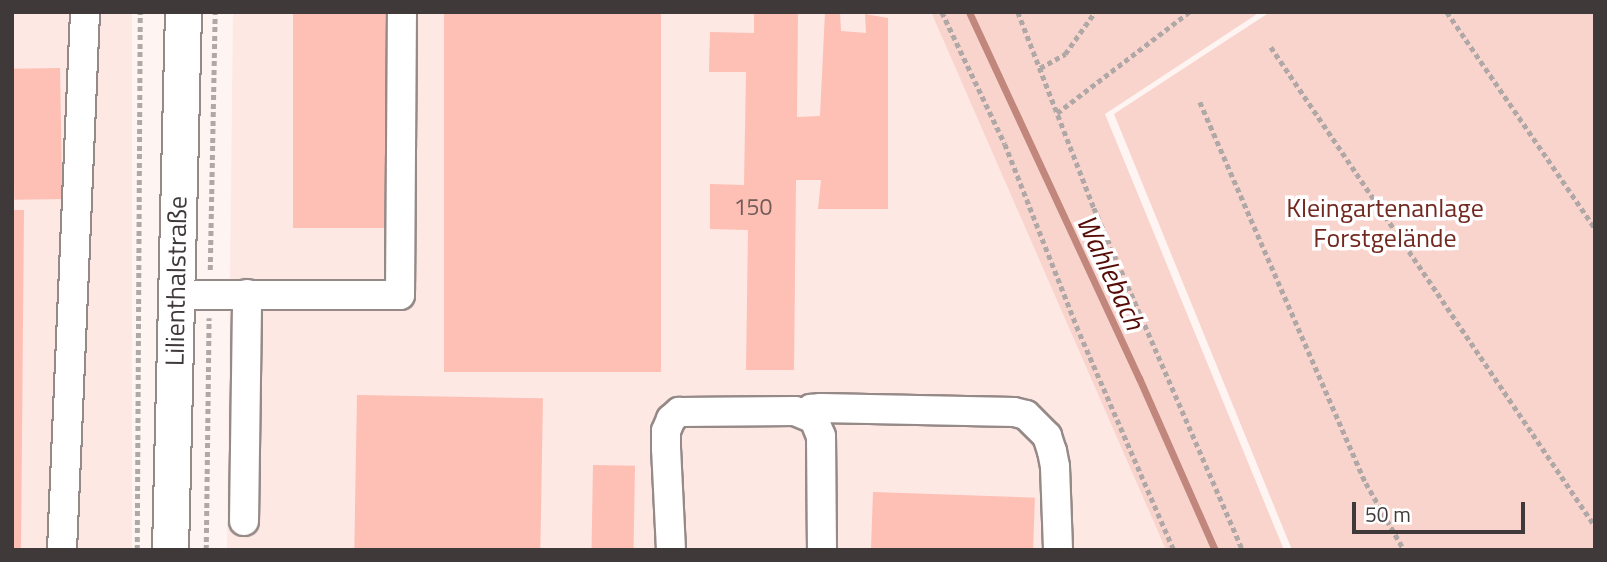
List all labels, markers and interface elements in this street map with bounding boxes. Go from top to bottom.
park label: Kleingartenanlage Forstgelände [1286,192,1484,254]
house number: 150 [734,193,772,221]
street label: Lilienthalstraße [159,196,193,366]
water label: Wahlebach [1070,209,1152,335]
scale bar [1355,489,1528,532]
text: 50 m [1365,498,1411,530]

